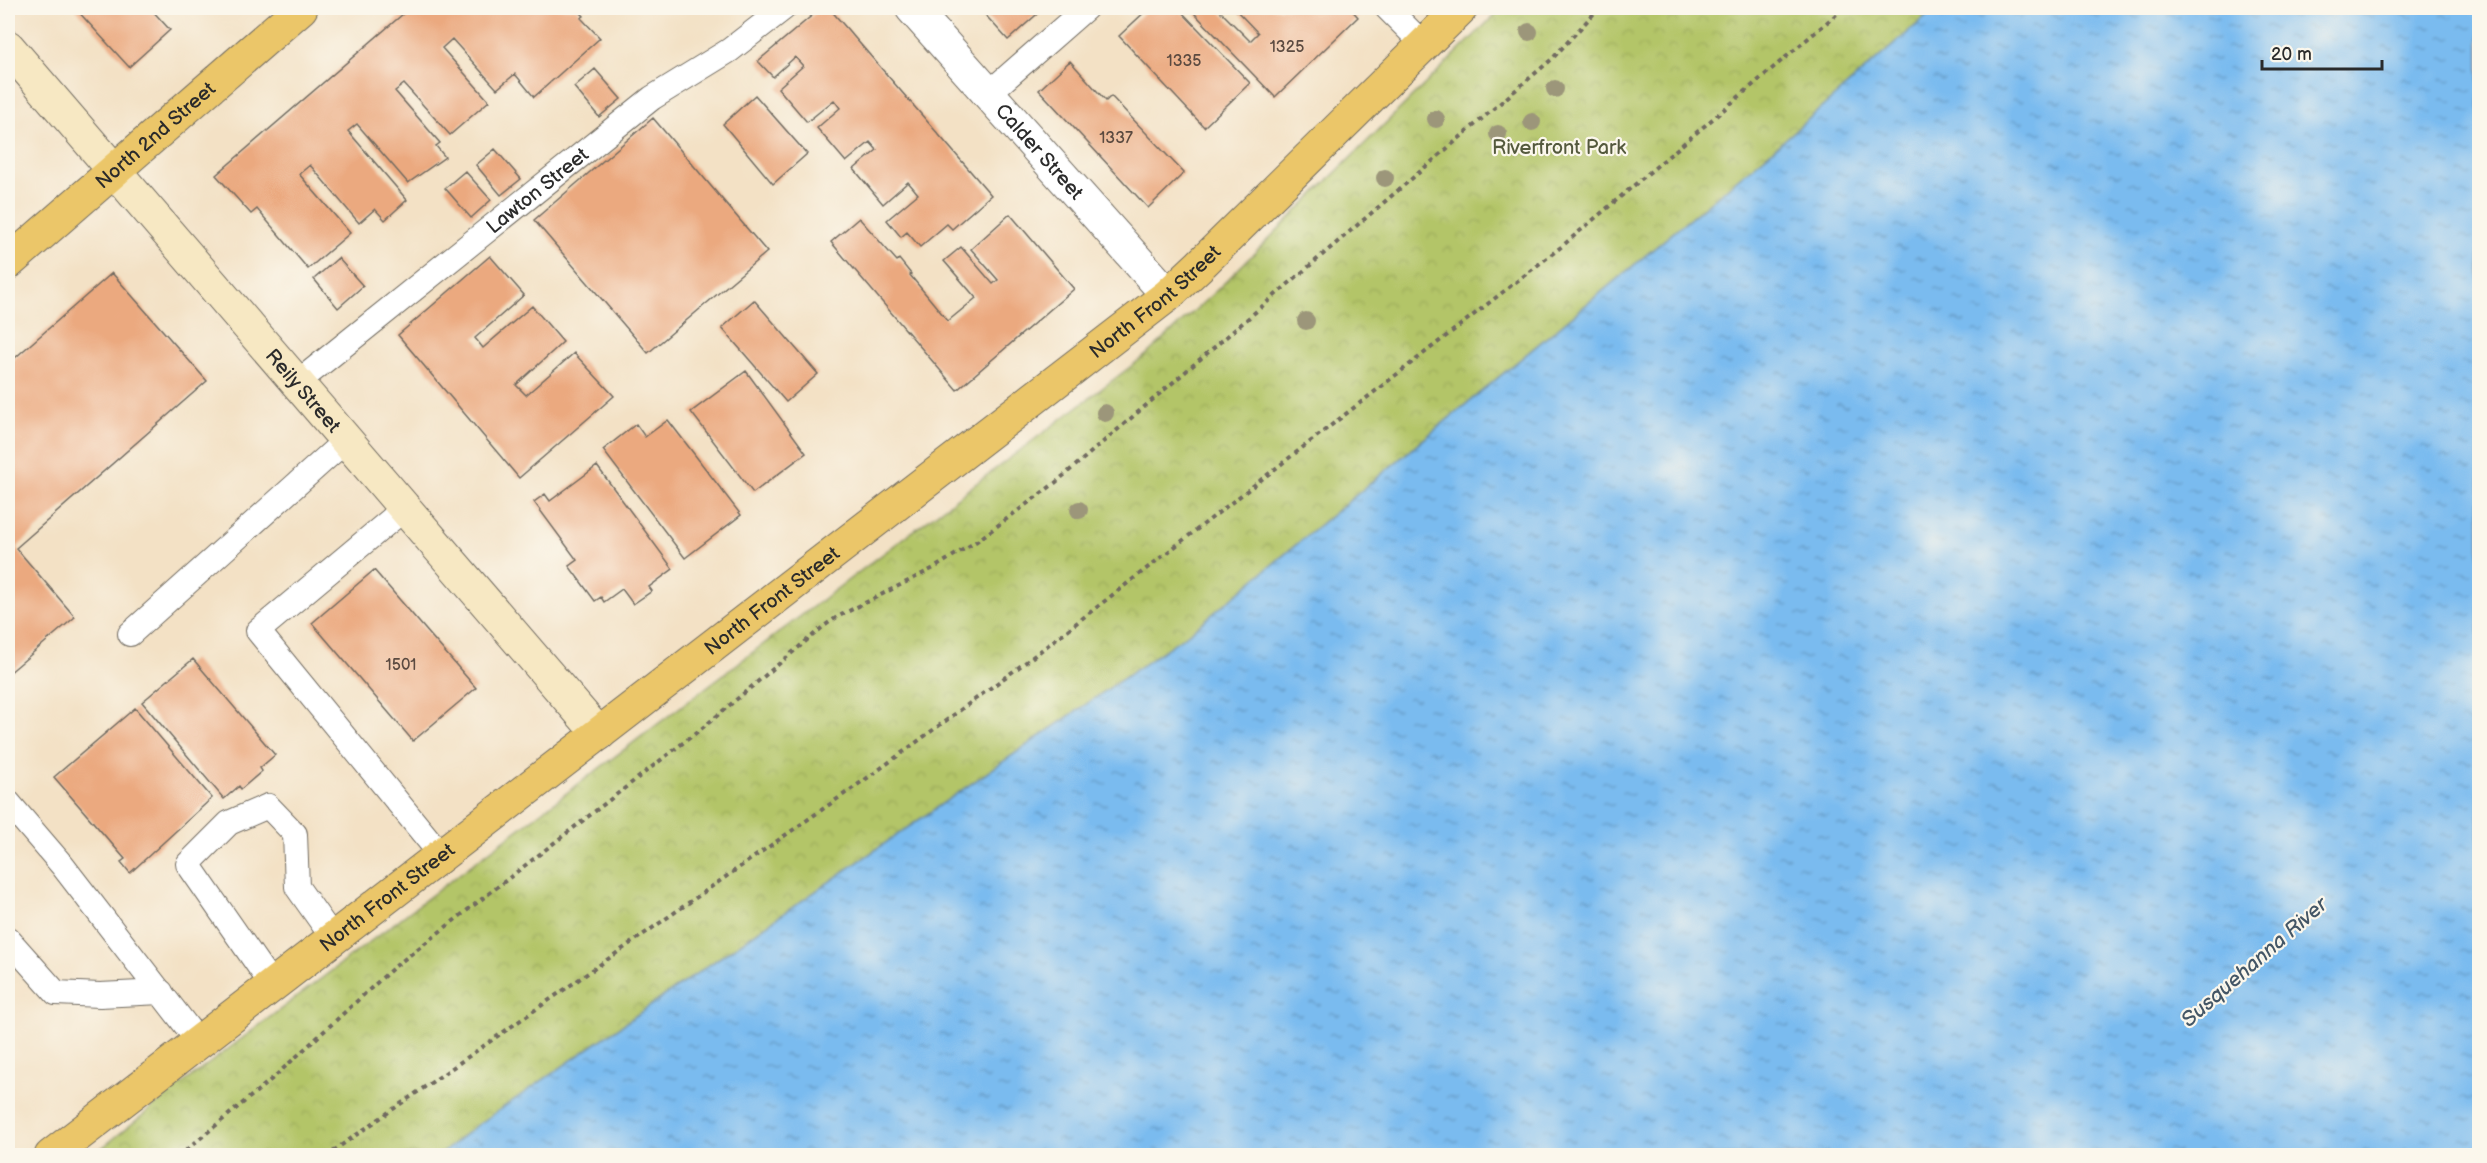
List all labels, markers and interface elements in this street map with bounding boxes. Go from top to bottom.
scale bar [2262,33,2382,71]
house number: 1325 [1270,38,1304,57]
text: 20 m [2271,44,2312,65]
house number: 1335 [1166,52,1202,71]
street label: North 2nd Street [91,77,221,194]
street label: Calder Street [990,99,1088,205]
house number: 1337 [1099,129,1133,148]
park label: Riverfront Park [1492,136,1626,160]
street label: Lawton Street [482,143,594,239]
street label: North Front Street [1085,240,1226,364]
street label: Reily Street [260,344,345,438]
street label: North Front Street [700,542,845,661]
house number: 1501 [386,656,416,675]
street label: North Front Street [315,838,460,958]
water label: Susquehanna River [2176,891,2333,1032]

